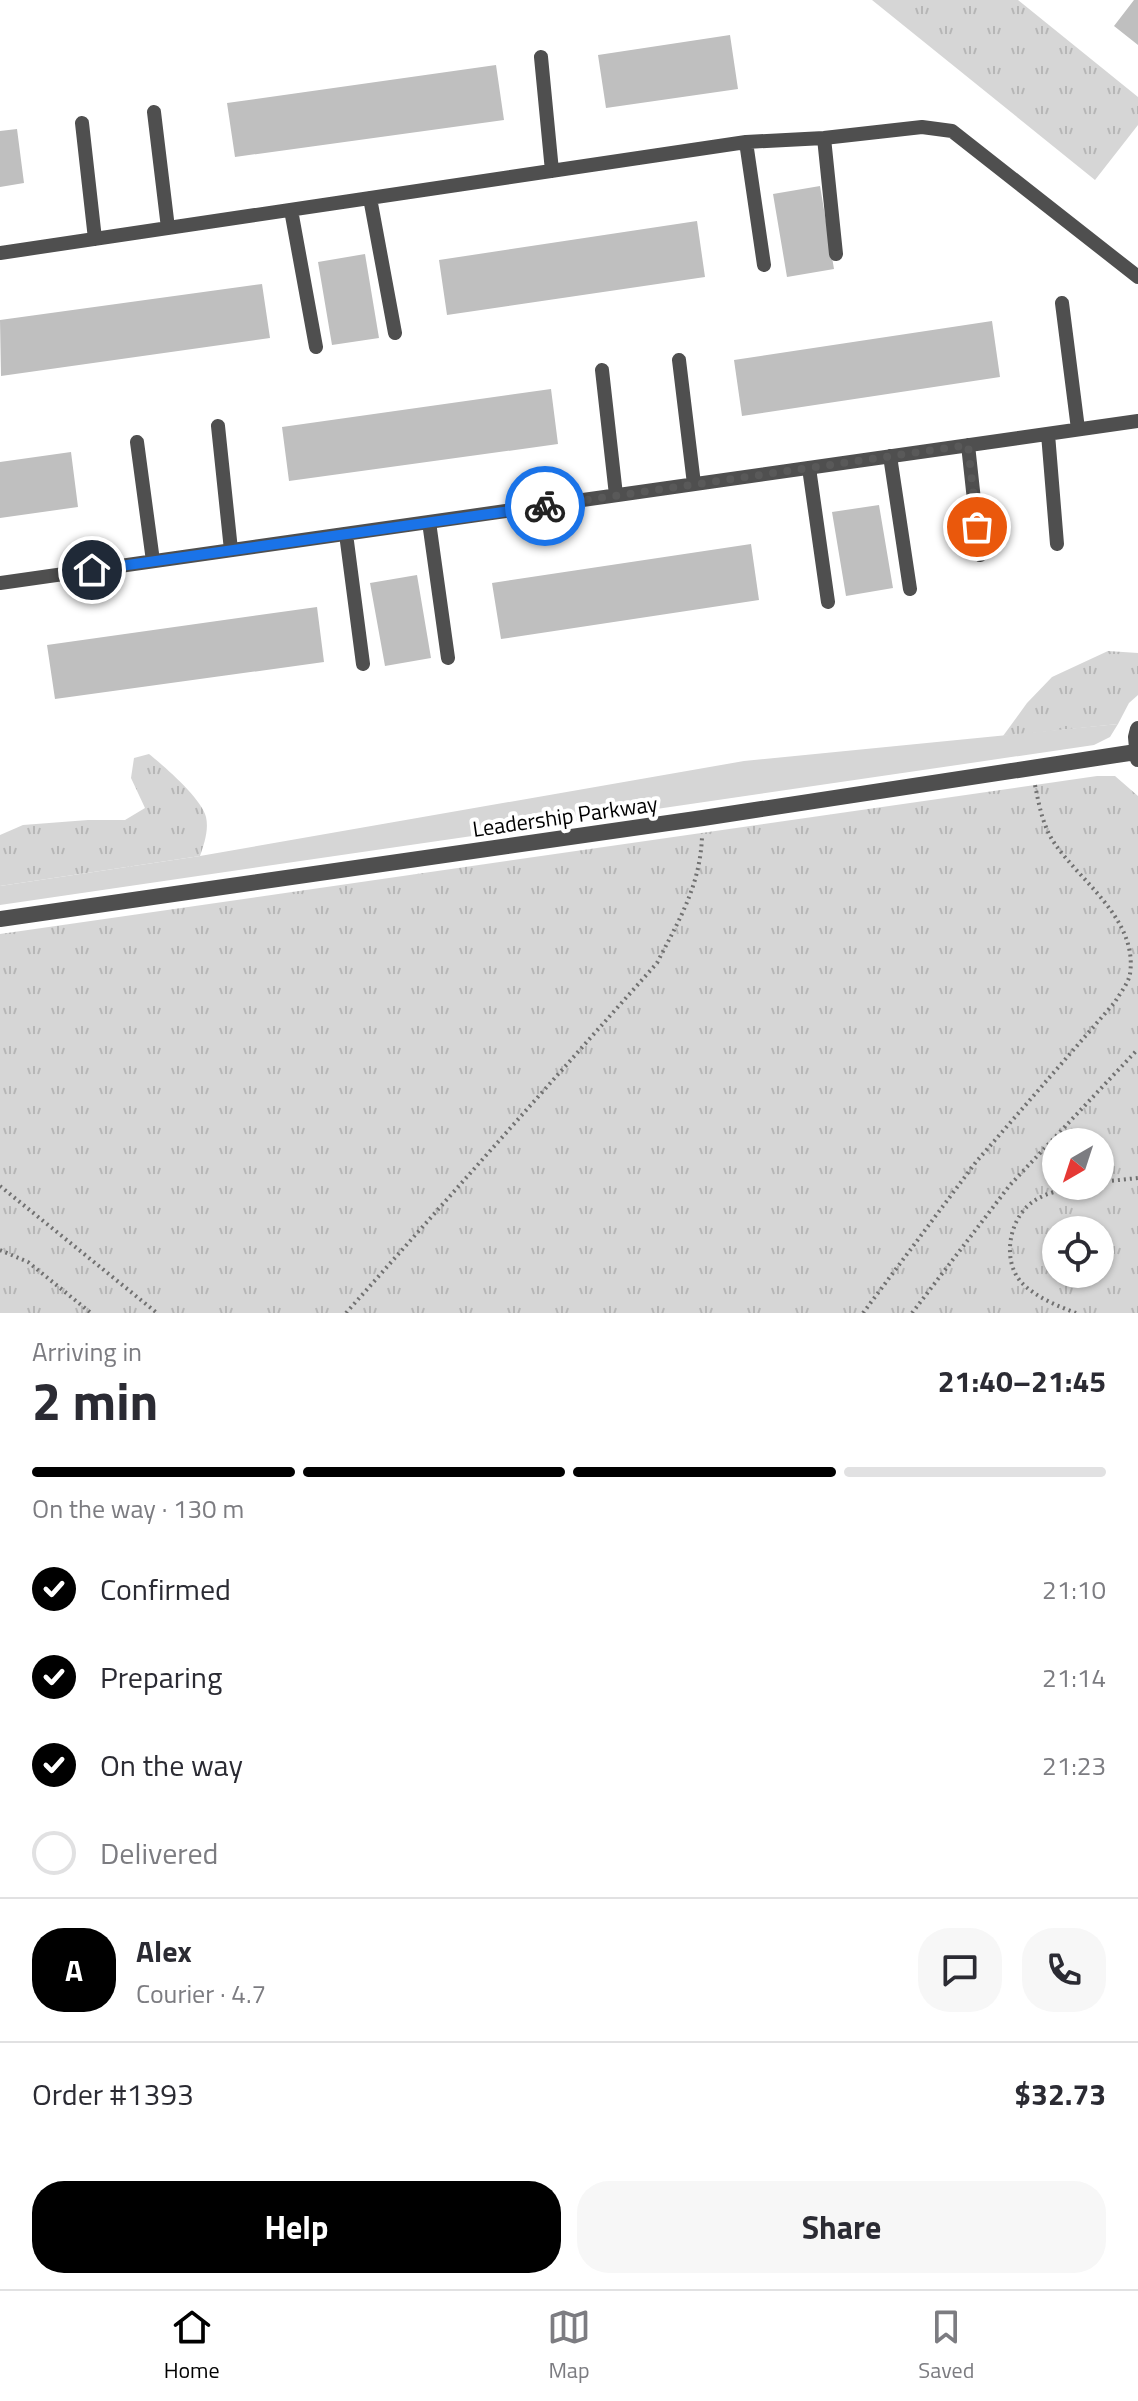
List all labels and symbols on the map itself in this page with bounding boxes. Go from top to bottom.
courier [505,466,585,546]
pin [943,493,1011,561]
pin [58,536,126,604]
street label: Leadership Parkway [470,786,660,846]
north arrow [1042,1128,1114,1200]

